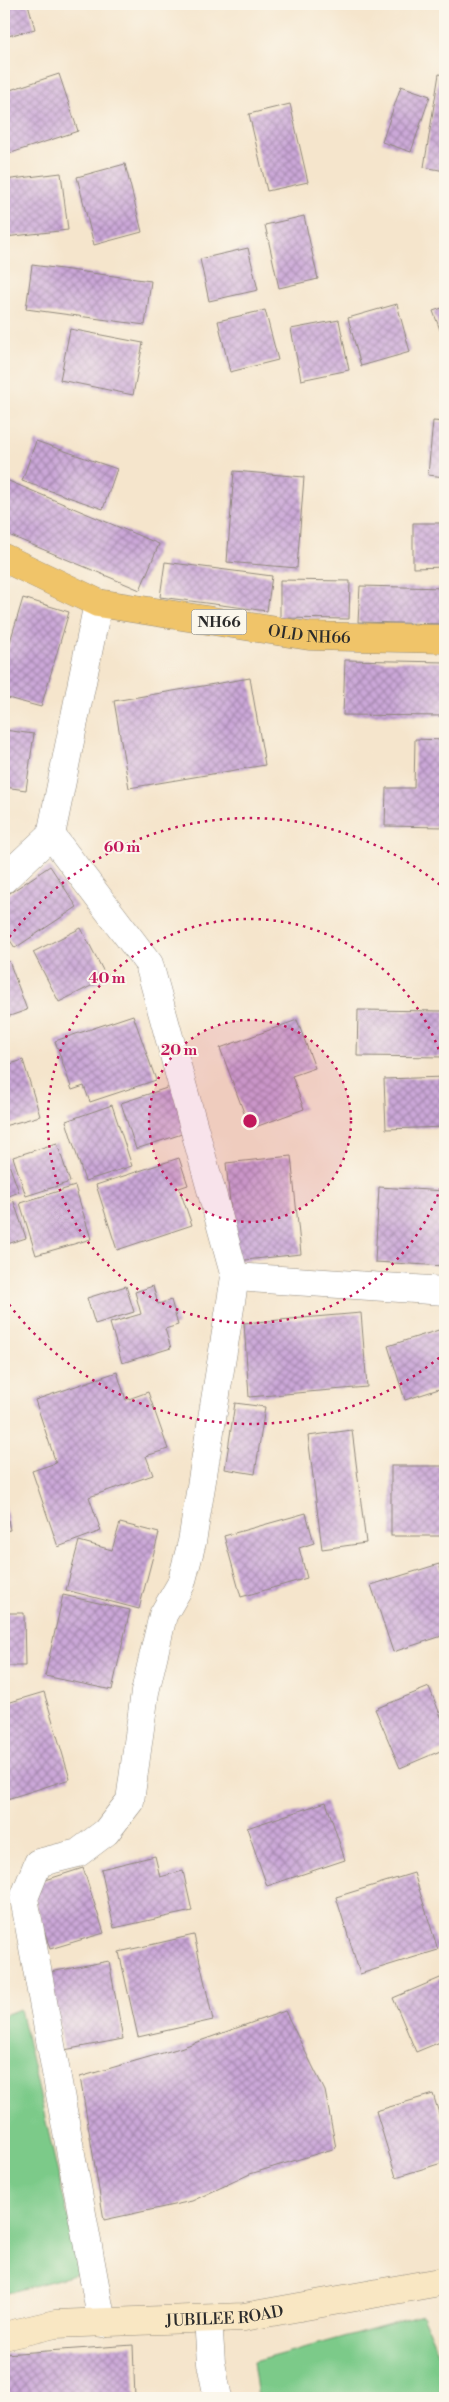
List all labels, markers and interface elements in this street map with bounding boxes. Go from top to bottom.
road number: NH66 [192,610,246,634]
street label: OLD NH66 [267,621,351,648]
text: 60 m [104,838,141,857]
text: 40 m [88,969,126,988]
text: 20 m [161,1041,198,1060]
centre of rings [241,1112,259,1130]
street label: JUBILEE ROAD [164,2301,285,2331]

